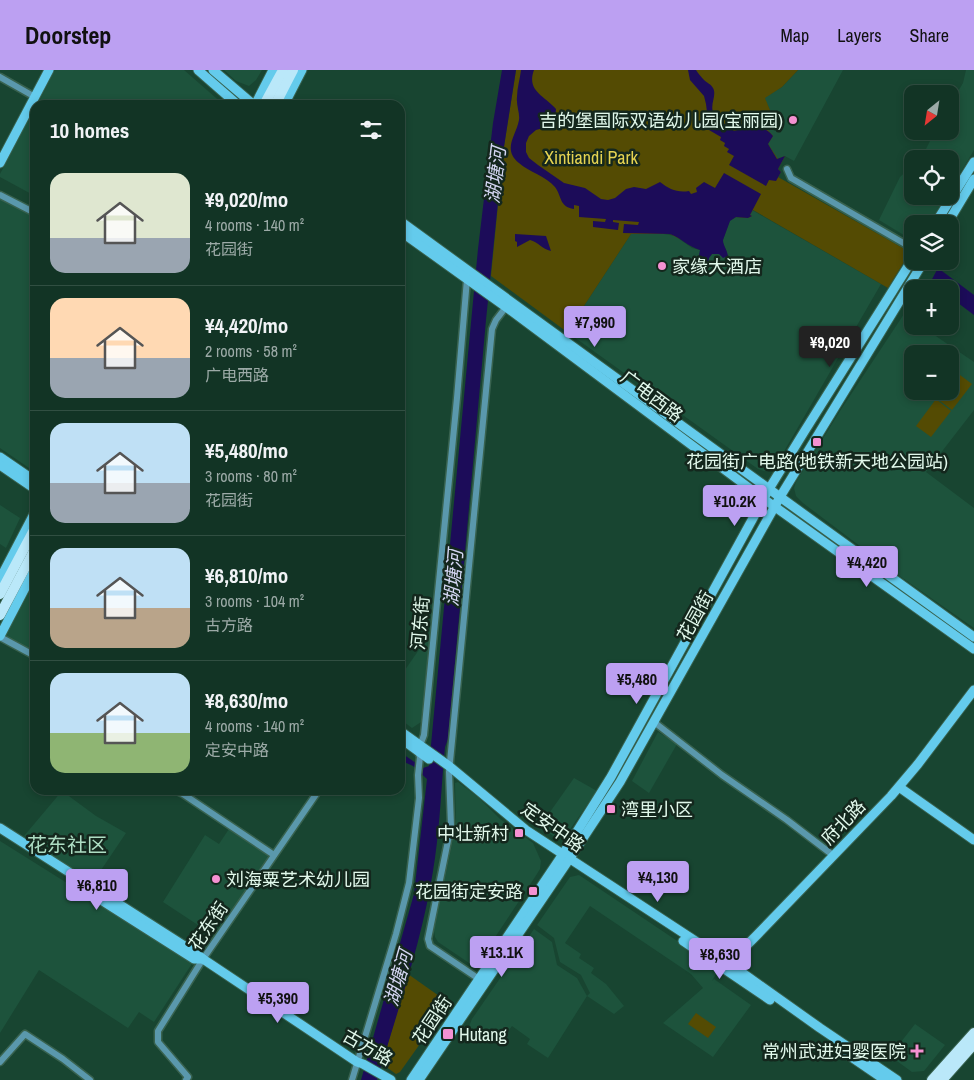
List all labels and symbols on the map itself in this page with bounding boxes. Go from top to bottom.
north arrow [904,85,959,140]
place label: 吉的堡国际双语幼儿园(宝丽园) [539,108,783,133]
marker: 吉的堡国际双语幼儿园(宝丽园) [787,114,799,126]
water label: 湖塘河 [479,141,512,205]
park label: Xintiandi Park [544,145,638,170]
place label: 家缘大酒店 [672,254,762,279]
marker: 家缘大酒店 [656,260,668,272]
pin: ¥7,990 [554,306,636,348]
pin: ¥9,020 [789,326,871,368]
street label: 广电西路 [616,364,688,428]
marker: 花园街广电路(地铁新天地公园站) [811,436,823,448]
place label: 花园街广电路(地铁新天地公园站) [686,449,948,474]
pin: ¥10.2K [694,484,776,527]
water label: 湖塘河 [438,544,469,608]
pin: ¥4,420 [826,546,908,588]
street label: 花园街 [671,586,719,646]
street label: 河东街 [405,595,435,651]
pin: ¥5,480 [596,662,678,705]
street label: 府北路 [815,794,871,850]
street label: 定安中路 [516,796,590,858]
place label: 湾里小区 [621,797,693,822]
marker: 湾里小区 [605,803,617,815]
place label: 中壮新村 [437,821,509,846]
marker: 中壮新村 [513,827,525,839]
district label: 花东社区 [27,831,107,858]
pin: ¥4,130 [617,860,699,903]
place label: 刘海粟艺术幼儿园 [226,867,370,892]
pin: ¥6,810 [56,868,138,911]
marker: 刘海粟艺术幼儿园 [210,873,222,885]
place label: 花园街定安路 [415,879,523,904]
marker: 花园街定安路 [527,885,539,897]
street label: 花东街 [183,897,233,955]
pin: ¥13.1K [461,936,543,978]
pin: ¥8,630 [679,938,761,980]
water label: 湖塘河 [378,943,419,1009]
pin: ¥5,390 [237,982,319,1024]
street label: 花园街 [407,991,457,1049]
place label: Hutang [459,1022,507,1047]
street label: 古方路 [338,1023,398,1071]
marker: Hutang [441,1027,455,1041]
place label: 常州武进妇婴医院 [762,1039,906,1064]
marker: 常州武进妇婴医院 [910,1044,924,1058]

